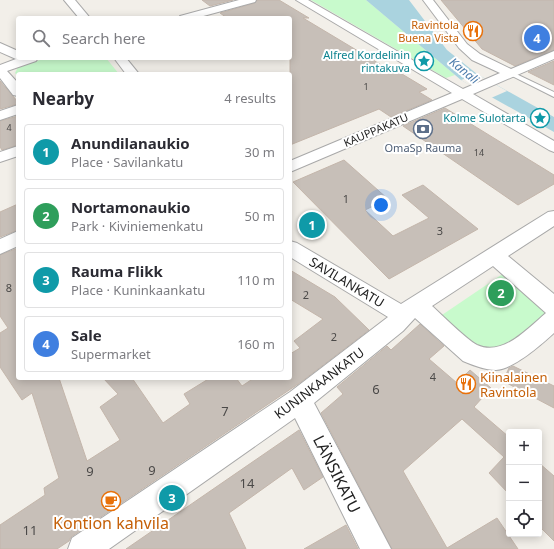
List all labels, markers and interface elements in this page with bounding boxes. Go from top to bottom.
search box [16,16,292,60]
place label: Ravintola Buena Vista [398,17,459,45]
restaurant icon: Ravintola Buena Vista [462,20,484,42]
pin: 4 [524,23,550,53]
icon: search [30,27,52,49]
text: Search here [62,28,145,48]
place label: Alfred Kordelinin rintakuva [323,47,410,75]
place icon: Alfred Kordelinin rintakuva [413,50,435,72]
water label: Kanali [446,53,483,88]
house number: 1 [363,80,369,93]
text: Nearby [32,87,94,110]
text: 4 results [224,89,276,107]
place icon: Kolme Sulotarta [529,107,551,129]
street label: KAUPPAKATU [341,109,410,150]
place label: Kolme Sulotarta [443,110,526,125]
bank icon: OmaSp Rauma [412,118,434,140]
house number: 4 [6,121,12,134]
text: Anundilanaukio [71,133,190,153]
place label: OmaSp Rauma [385,140,461,155]
text: 1 [42,143,50,161]
text: 30 m [245,143,275,161]
house number: 14 [474,146,484,159]
text: Place · Savilankatu [71,153,183,171]
house number: 1 [343,191,349,206]
your location [371,195,391,215]
text: Nortamonaukio [71,197,190,217]
text: 2 [42,207,50,225]
text: 50 m [245,207,275,225]
pin: 1 [299,210,325,240]
text: Park · Kiviniemenkatu [71,217,203,235]
house number: 3 [437,223,443,238]
street label: SAVILANKATU [306,253,388,311]
text: Rauma Flikk [71,261,163,281]
text: 3 [42,271,50,289]
text: 110 m [237,271,275,289]
pin: 2 [488,278,514,308]
house number: 8 [6,280,12,295]
text: Place · Kuninkaankatu [71,281,205,299]
house number: 2 [303,287,309,302]
text: Sale [71,325,102,345]
house number: 2 [331,329,337,344]
text: 4 [42,335,50,353]
text: 160 m [237,335,275,353]
street label: KUNINKAANKATU [270,343,368,423]
text: Supermarket [71,345,151,363]
place label: Kiinalainen Ravintola [480,368,547,401]
house number: 4 [430,369,437,384]
restaurant icon: Kiinalainen Ravintola [455,373,477,395]
house number: 6 [372,380,380,398]
house number: 7 [221,402,229,420]
map controls [506,429,542,537]
button: + [506,429,542,465]
street label: LÄNSIKATU [308,431,366,517]
house number: 9 [148,461,156,479]
house number: 9 [86,462,94,480]
button: − [506,465,542,501]
house number: 14 [240,474,255,492]
pin: 3 [159,483,185,513]
cafe icon: Kontion kahvila [100,490,122,512]
button: locate [506,501,542,537]
place label: Kontion kahvila [53,512,169,534]
house number: 11 [23,521,37,539]

